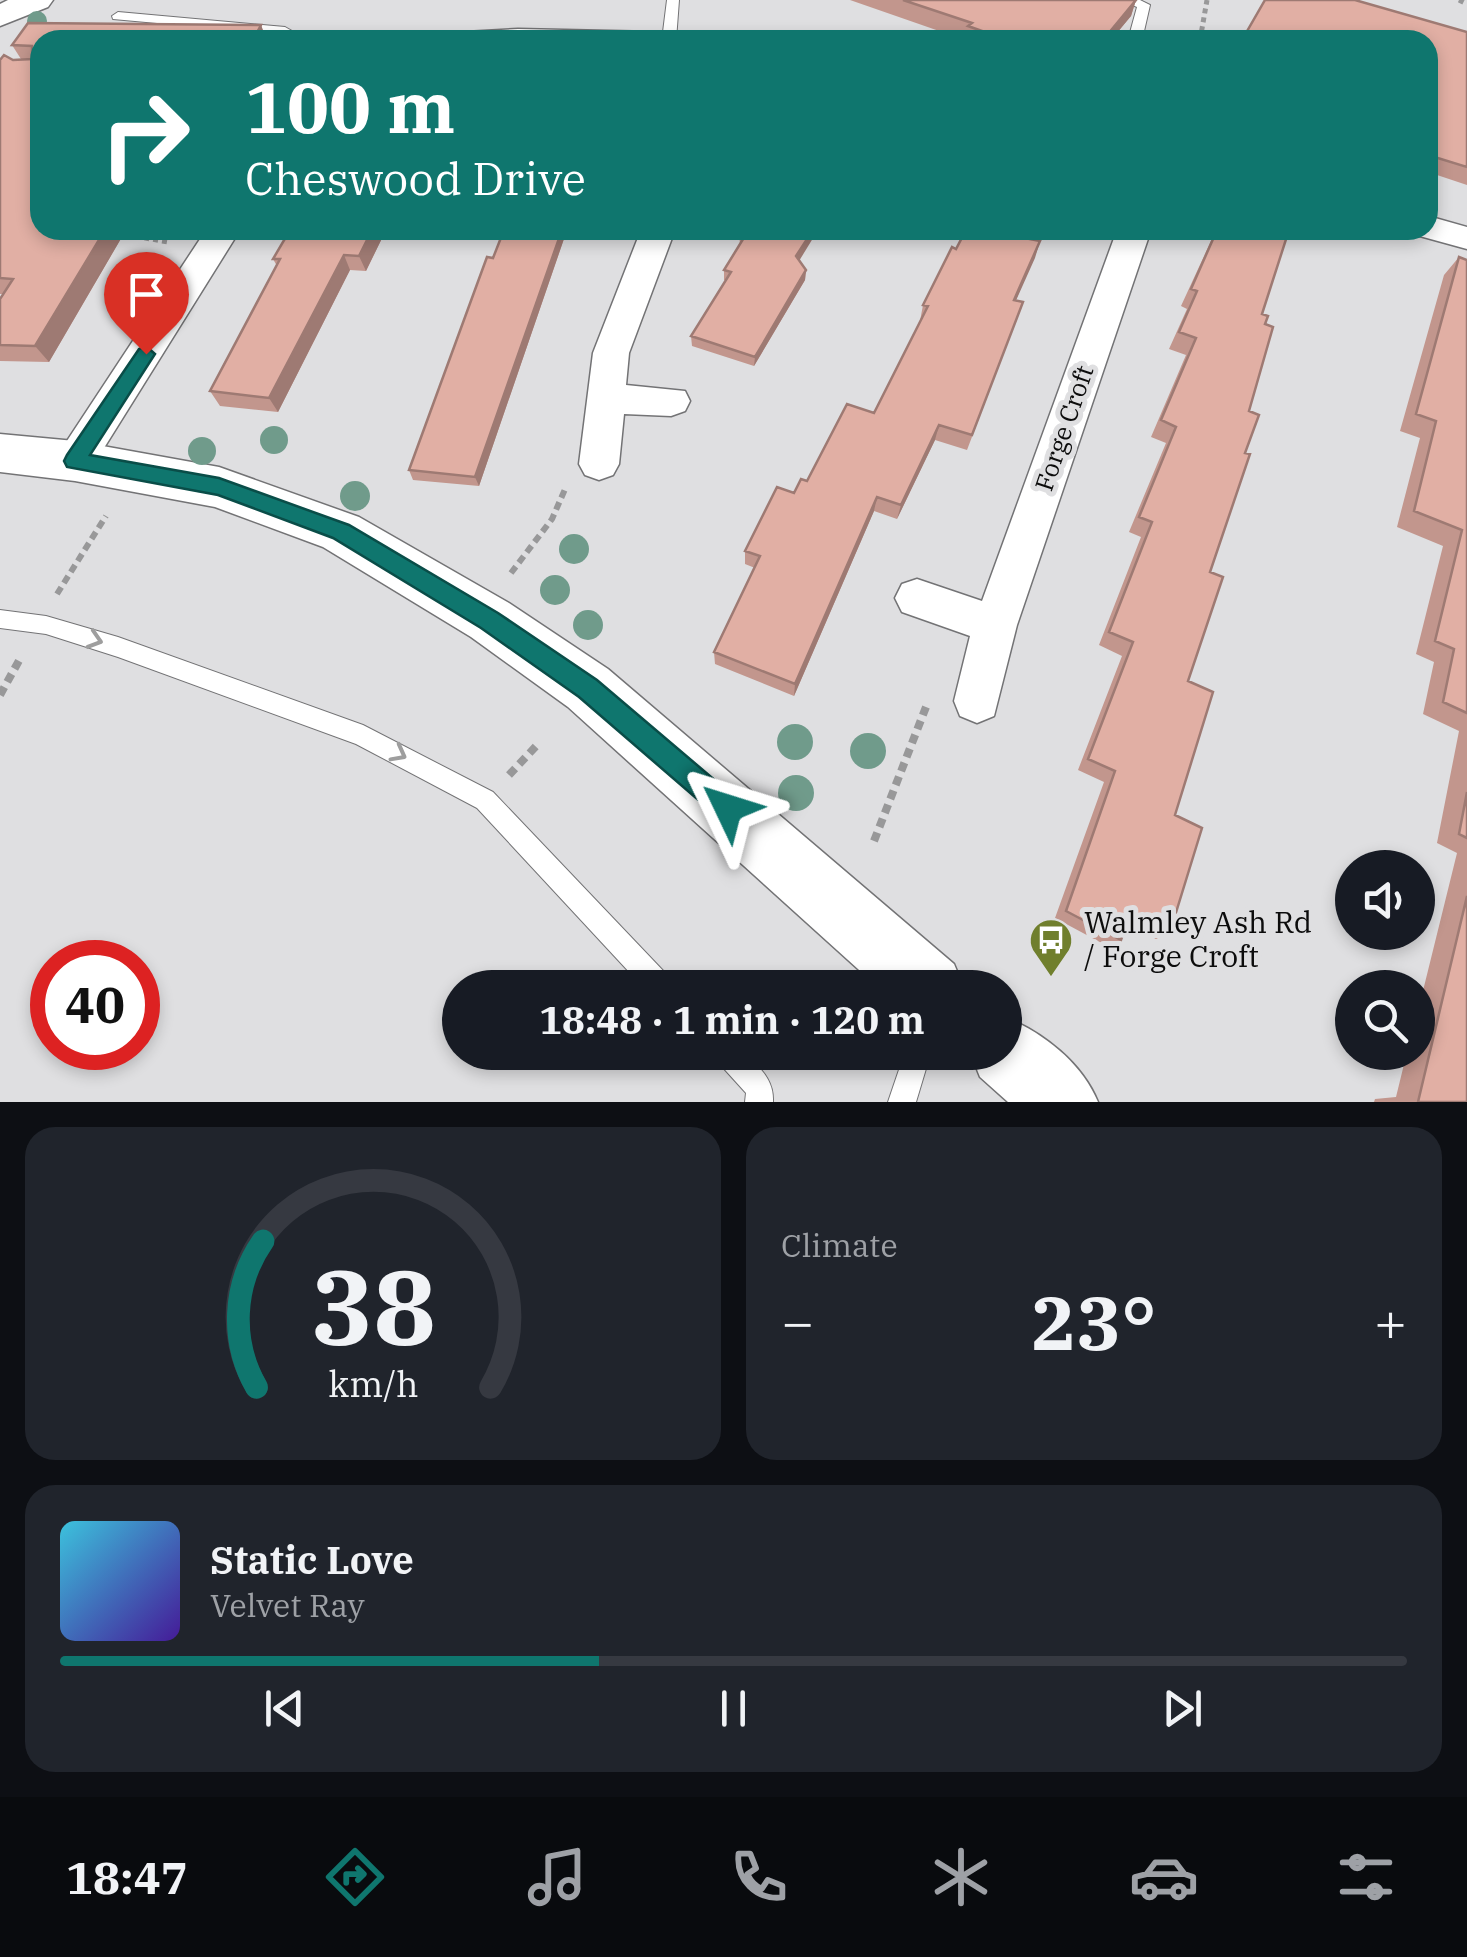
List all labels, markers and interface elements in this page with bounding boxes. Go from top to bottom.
text: 100 m [245,61,455,152]
icon: right [80,70,210,200]
text: Cheswood Drive [245,149,586,207]
pin [104,252,189,355]
icon: arrive [119,267,174,322]
street label: Forge Croft [1027,361,1100,495]
one-way arrow [86,628,103,648]
one-way arrow [388,742,406,761]
position arrow [676,756,780,860]
map controls [1335,850,1435,1070]
button: sound [1335,850,1435,950]
place label: Walmley Ash Rd / Forge Croft [1084,902,1312,975]
bus stop icon: Walmley Ash Rd / Forge Croft [1028,917,1074,978]
speed limit sign: 40 [30,940,160,1070]
button: search [1335,970,1435,1070]
text: 18:48 · 1 min · 120 m [539,995,925,1044]
text: Climate [781,1224,898,1266]
text: 38 [311,1238,435,1374]
text: 23° [1031,1273,1157,1371]
text: − [781,1286,814,1357]
text: + [1374,1286,1407,1357]
text: km/h [328,1360,418,1407]
text: Static Love [210,1535,414,1584]
text: Velvet Ray [210,1584,365,1626]
icon: previous [257,1681,312,1736]
icon: pause [706,1681,761,1736]
icon: next [1155,1681,1210,1736]
icon: directions [320,1842,390,1912]
icon: music [522,1842,592,1912]
icon: phone [724,1842,794,1912]
icon: climate [926,1842,996,1912]
icon: car [1129,1842,1199,1912]
icon: filters [1331,1842,1401,1912]
text: 18:47 [66,1848,188,1906]

